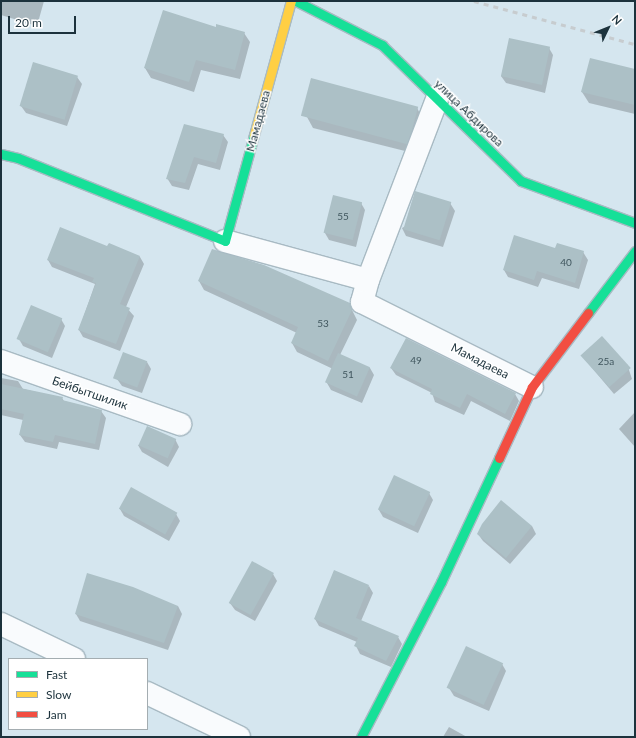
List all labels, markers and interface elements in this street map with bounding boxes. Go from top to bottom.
scale bar [10,8,78,34]
north arrow [588,8,628,48]
text: N [609,12,625,27]
text: 20 m [15,15,42,30]
street label: улица Абдирова [432,76,506,150]
street label: Мамадаева [243,89,273,153]
house number: 55 [337,211,349,223]
house number: 40 [560,257,572,269]
house number: 53 [317,318,329,330]
street label: Мамадаева [449,340,511,382]
house number: 49 [410,355,422,367]
house number: 25а [598,356,614,368]
house number: 51 [342,369,354,381]
street label: Бейбытшилик [50,373,130,413]
legend [8,658,148,730]
text: Fast [46,667,67,682]
text: Slow [46,687,71,702]
text: Jam [46,707,67,722]

